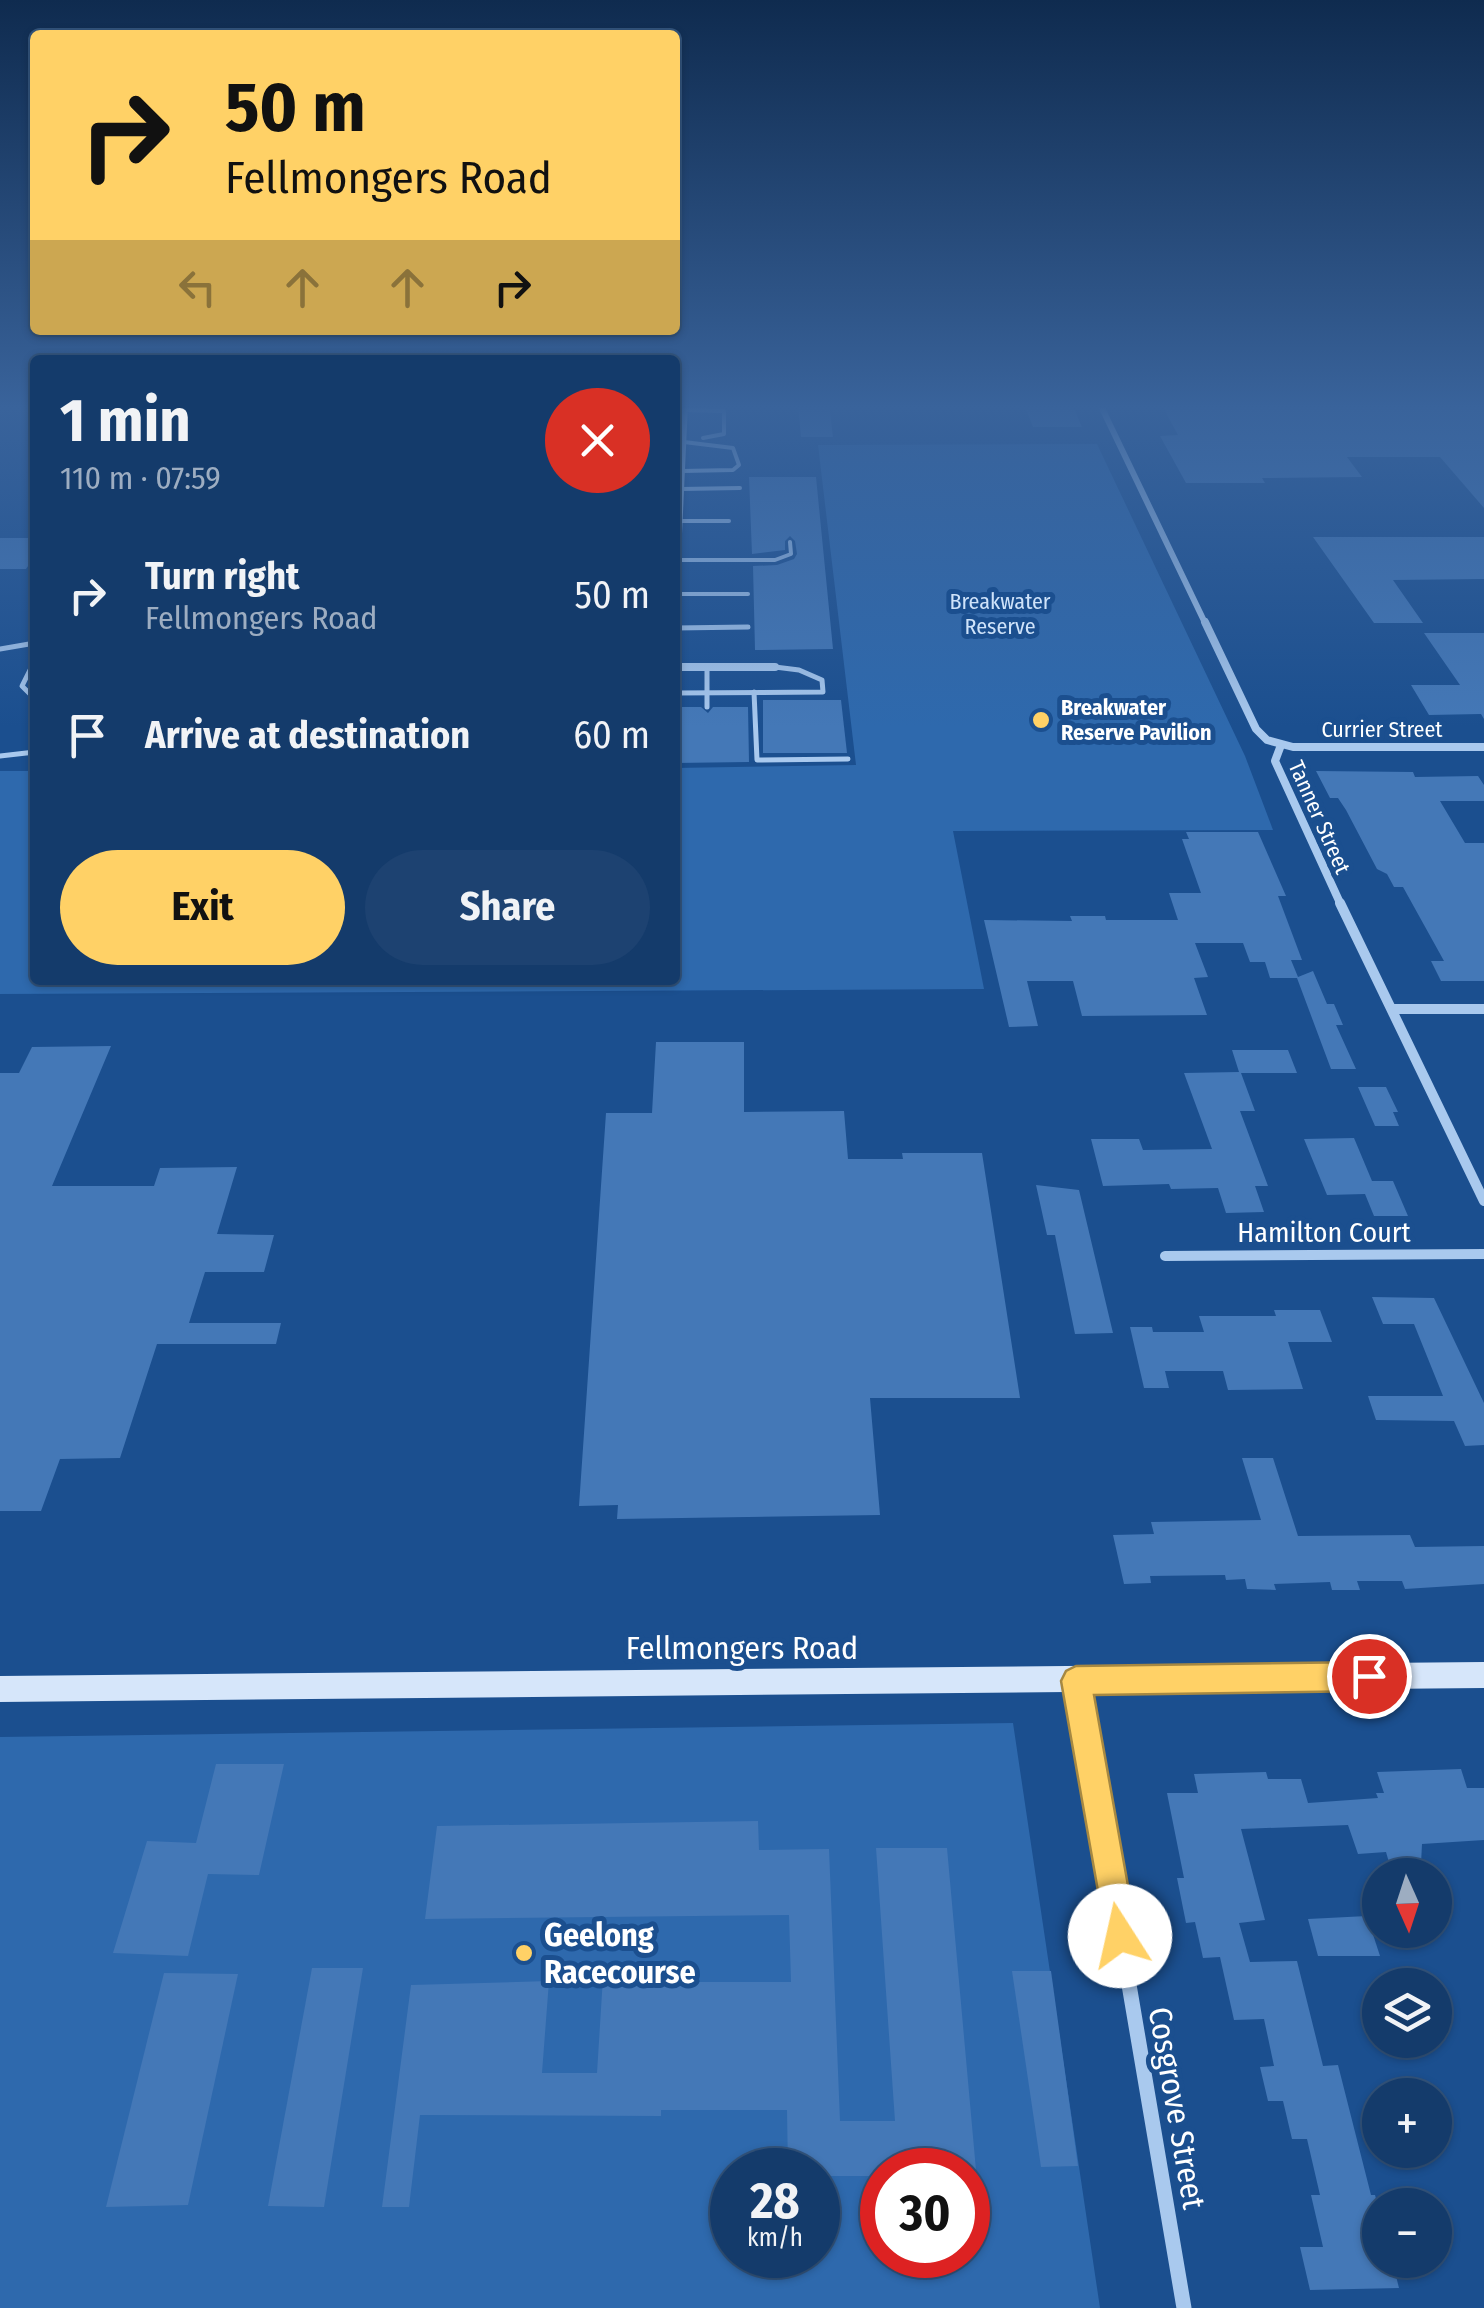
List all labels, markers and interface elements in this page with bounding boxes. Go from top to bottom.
text: 50 m [225,66,366,150]
icon: right [60,70,190,200]
text: Fellmongers Road [225,151,552,205]
icon: left [170,260,225,315]
icon: ahead [275,260,330,315]
icon: ahead [380,260,435,315]
icon: right [485,260,540,315]
text: 1 min [60,385,191,457]
button: close [545,388,650,493]
text: 110 m · 07:59 [60,459,221,497]
text: Turn right [145,553,299,599]
icon: right [60,568,115,623]
text: 50 m [575,572,650,618]
park label: Breakwater Reserve [949,588,1051,640]
text: Fellmongers Road [145,599,377,637]
place label: Breakwater Reserve Pavilion [1061,694,1211,746]
icon: arrive [60,708,115,763]
marker: Breakwater Reserve Pavilion [1030,709,1052,731]
text: Arrive at destination [145,712,470,758]
text: 60 m [573,712,650,758]
street label: Currier Street [1321,716,1443,743]
street label: Tanner Street [1283,757,1357,879]
button: Exit [60,850,345,965]
button: Share [365,850,650,965]
street label: Hamilton Court [1237,1216,1412,1249]
street label: Fellmongers Road [626,1629,858,1667]
pin [1327,1634,1412,1719]
icon: arrive [1342,1649,1397,1704]
north arrow [1362,1858,1452,1948]
map controls [1362,1858,1452,2278]
position arrow [1068,1884,1172,1988]
place label: Geelong Racecourse [544,1916,696,1991]
marker: Geelong Racecourse [513,1942,535,1964]
button: layers [1362,1968,1452,2058]
street label: Cosgrove Street [1141,2004,1214,2212]
button: + [1362,2078,1452,2168]
speed limit sign: 30 [860,2148,990,2278]
text: 28 [750,2171,800,2231]
button: − [1362,2188,1452,2278]
text: km/h [747,2223,803,2253]

